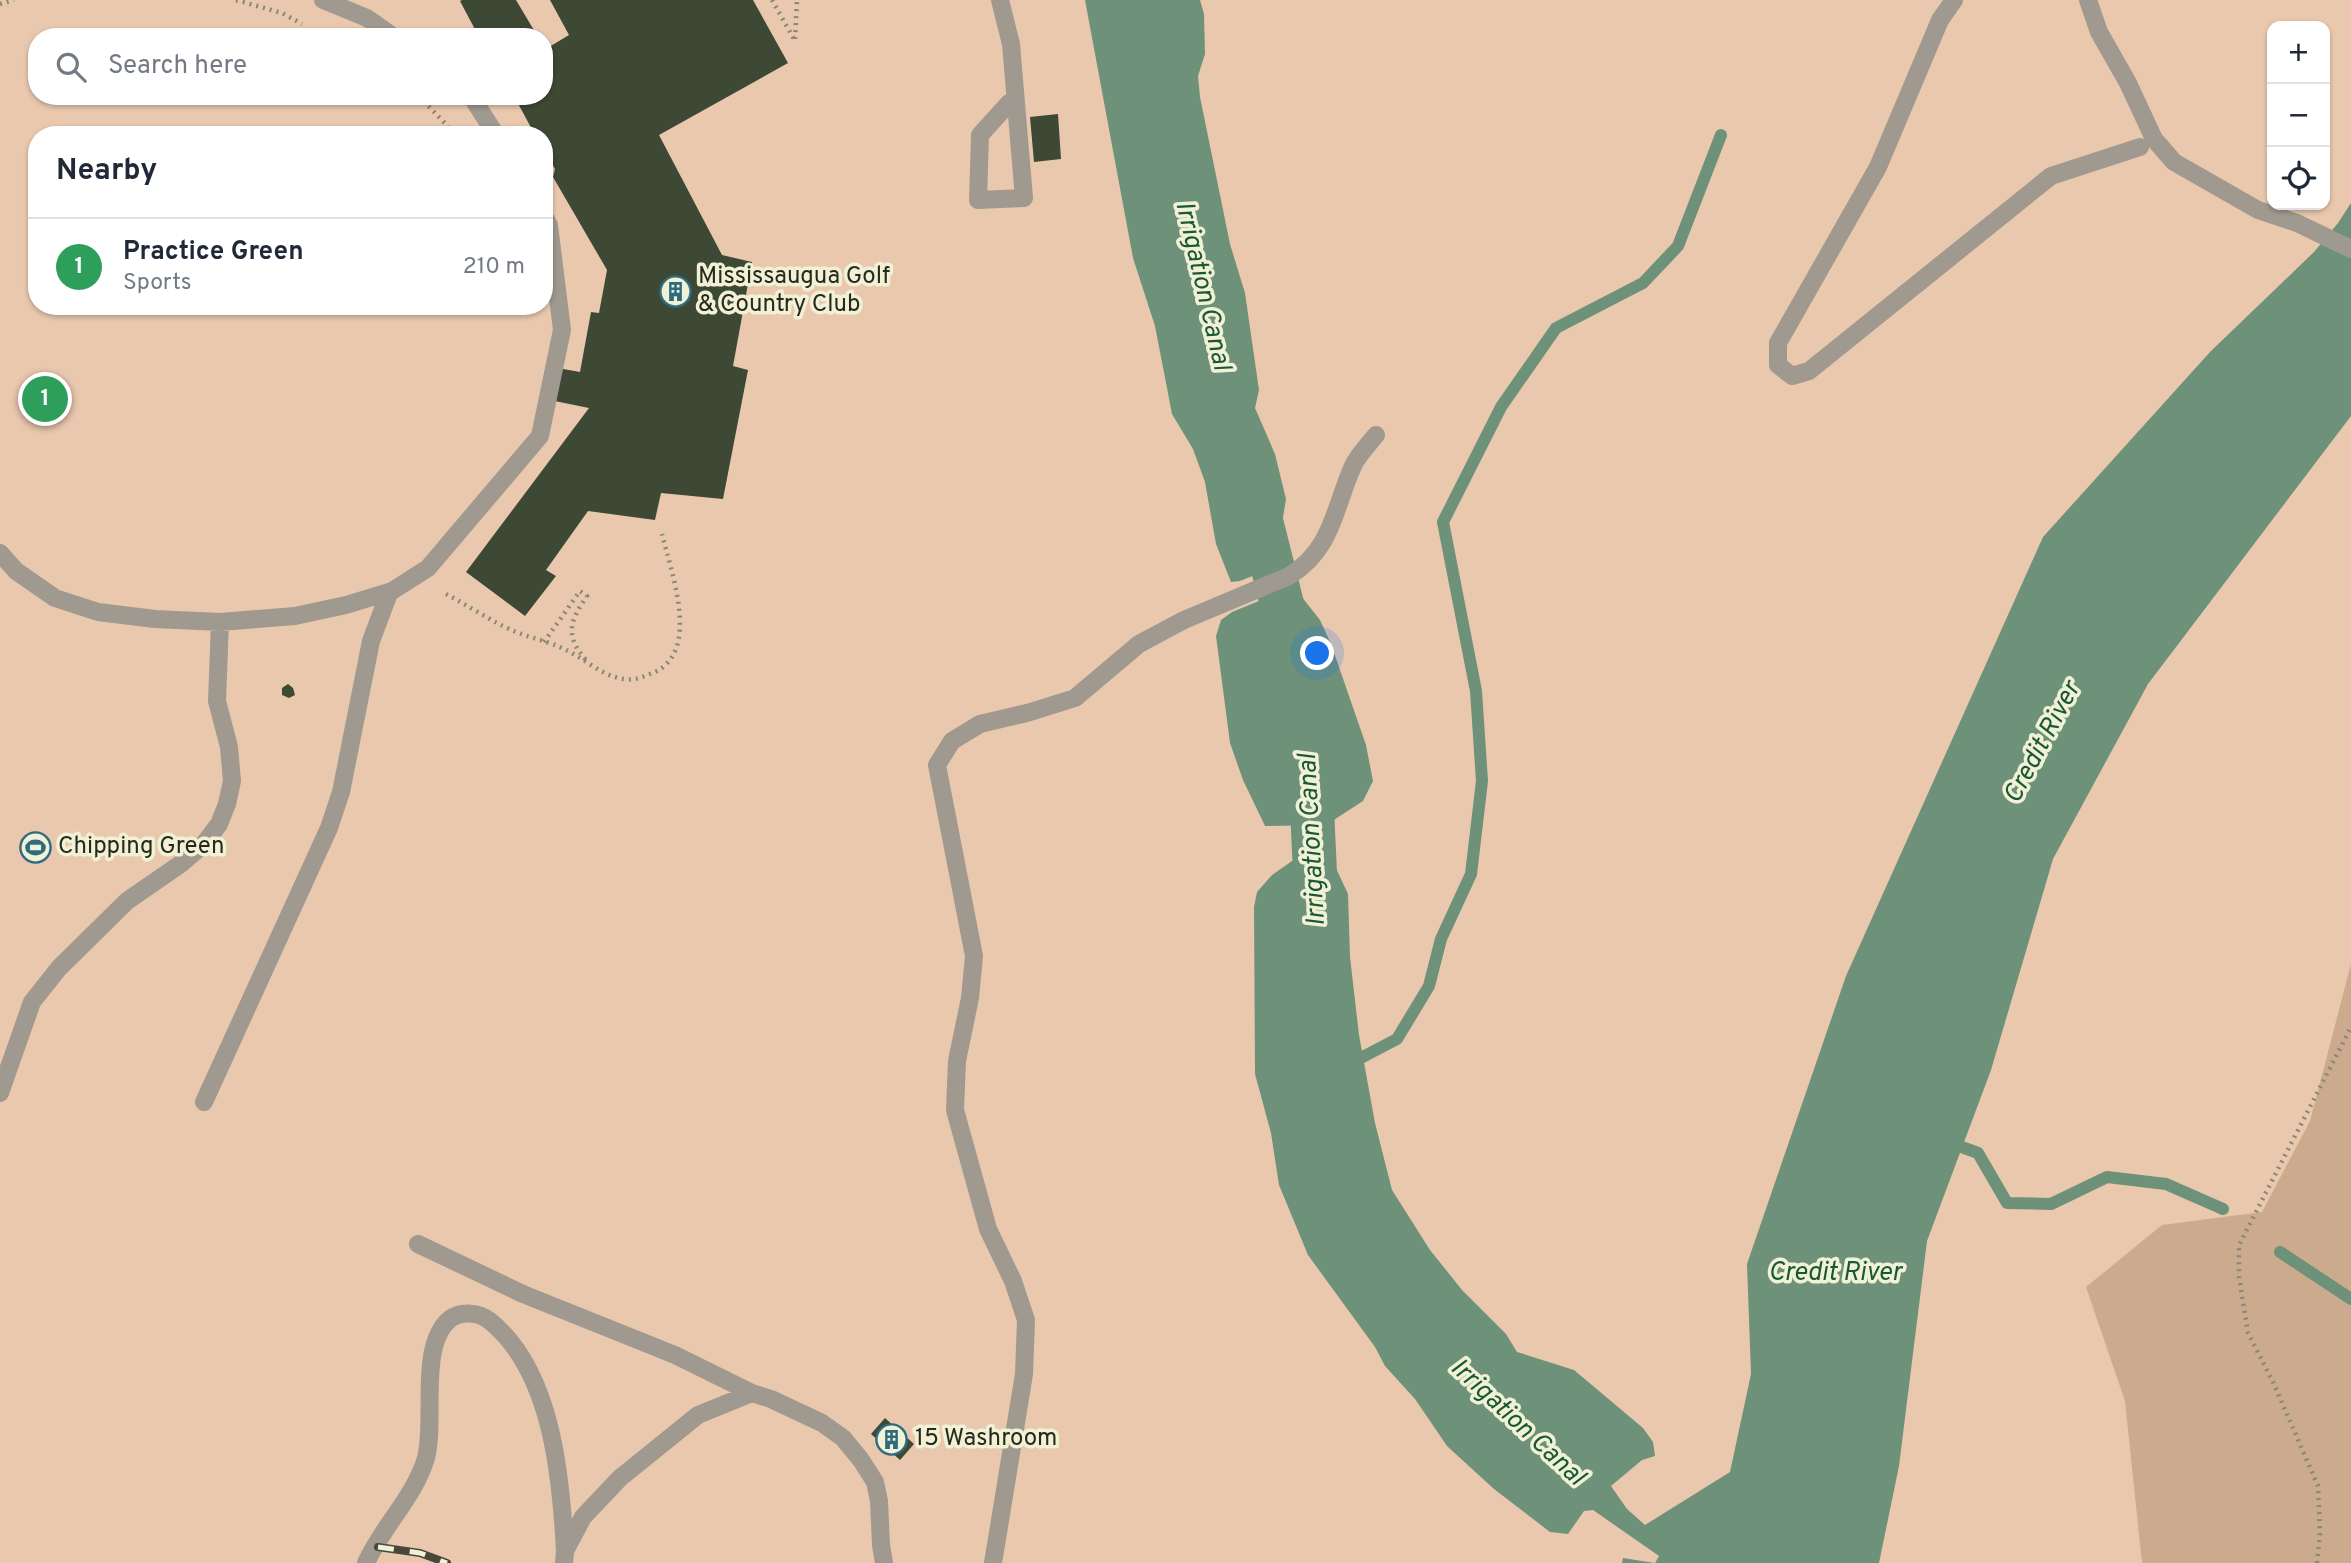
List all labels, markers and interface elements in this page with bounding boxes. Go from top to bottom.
map controls [2267,21,2330,210]
button: + [2267,21,2330,84]
search box [28,28,553,105]
icon: search [52,48,90,86]
text: Search here [108,50,247,83]
button: − [2267,84,2330,147]
button: locate [2267,147,2330,210]
text: Nearby [56,153,157,190]
water label: Irrigation Canal [1167,198,1238,375]
text: Practice Green [123,236,304,269]
text: 1 [74,253,84,282]
text: 210 m [463,253,525,282]
place label: Mississaugua Golf & Country Club [698,262,890,320]
text: Sports [123,269,191,298]
building icon: Mississaugua Golf & Country Club [658,274,692,308]
pin: 1 [22,373,68,425]
your location [1300,636,1334,670]
water label: Credit River [1997,674,2090,810]
water label: Irrigation Canal [1292,752,1334,927]
sports icon: Chipping Green [18,830,52,864]
place label: Chipping Green [58,832,225,862]
water label: Credit River [1768,1257,1904,1290]
water label: Irrigation Canal [1443,1352,1592,1495]
building icon: 15 Washroom [875,1422,909,1456]
place label: 15 Washroom [915,1424,1057,1454]

